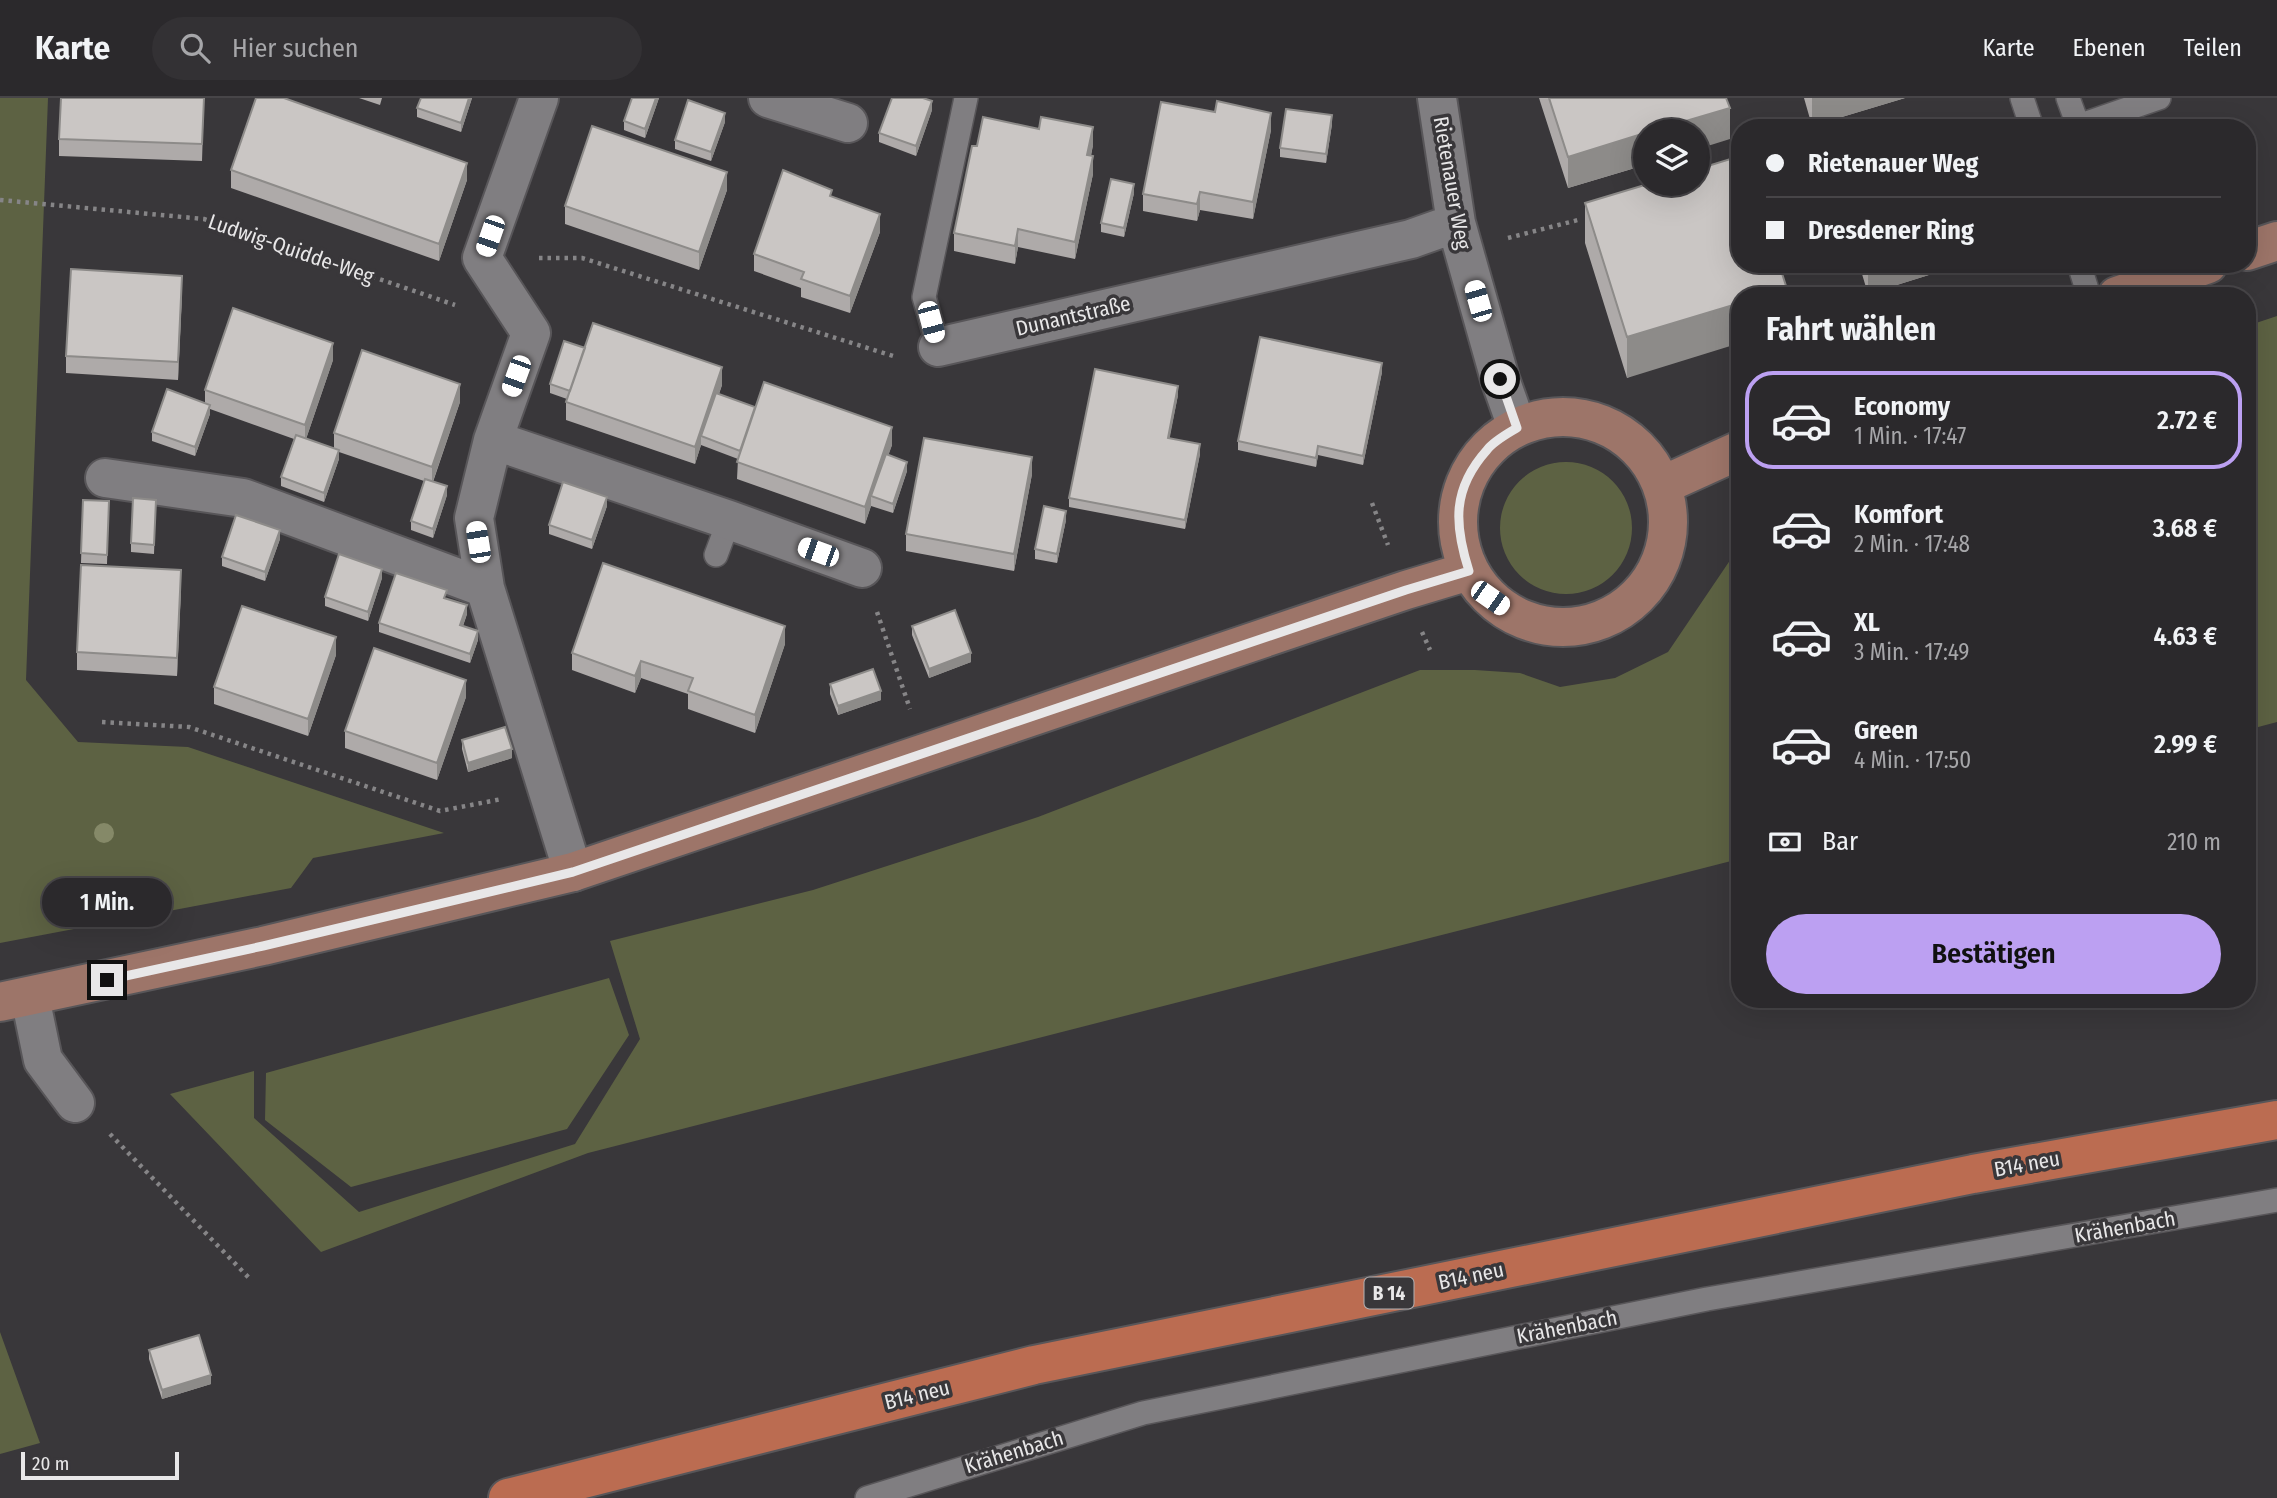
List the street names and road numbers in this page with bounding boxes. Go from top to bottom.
street label: Rietenauer Weg [1427,114,1477,252]
street label: Ludwig-Quidde-Weg [205,208,377,290]
street label: Dunantstraße [1013,290,1133,342]
street label: B14 neu [1992,1145,2062,1183]
street label: Krähenbach [2073,1205,2177,1249]
street label: B14 neu [1436,1256,1506,1296]
road number: B 14 [1364,1278,1414,1308]
street label: Krähenbach [1514,1305,1620,1349]
street label: B14 neu [882,1374,952,1416]
street label: Krähenbach [961,1425,1067,1479]

